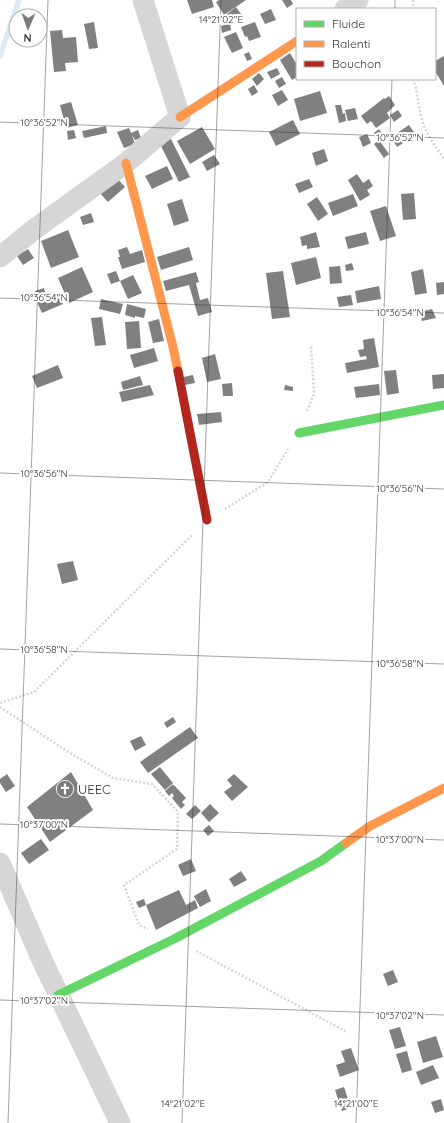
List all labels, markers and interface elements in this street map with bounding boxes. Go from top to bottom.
north arrow [8,8,48,48]
legend [296,8,436,80]
text: 14°21'02"E [199,13,243,26]
text: Fluide [332,16,365,31]
text: N [23,31,32,45]
text: Ralenti [332,36,370,51]
text: Bouchon [332,56,381,71]
text: 10°36'52"N [20,116,68,129]
text: 10°36'52"N [376,131,424,144]
text: 10°36'54"N [20,291,68,304]
text: 10°36'54"N [376,306,424,319]
text: 10°36'56"N [20,467,68,480]
text: 10°36'56"N [376,482,424,495]
text: 10°36'58"N [20,643,68,656]
text: 10°36'58"N [376,657,424,670]
church icon: UEEC [55,779,75,799]
place label: UEEC [78,781,111,797]
text: 10°37'00"N [20,818,68,831]
text: 10°37'00"N [376,833,424,846]
text: 10°37'02"N [20,994,68,1007]
text: 10°37'02"N [376,1009,424,1022]
text: 14°21'02"E [161,1097,205,1110]
text: 14°21'00"E [334,1097,379,1110]

